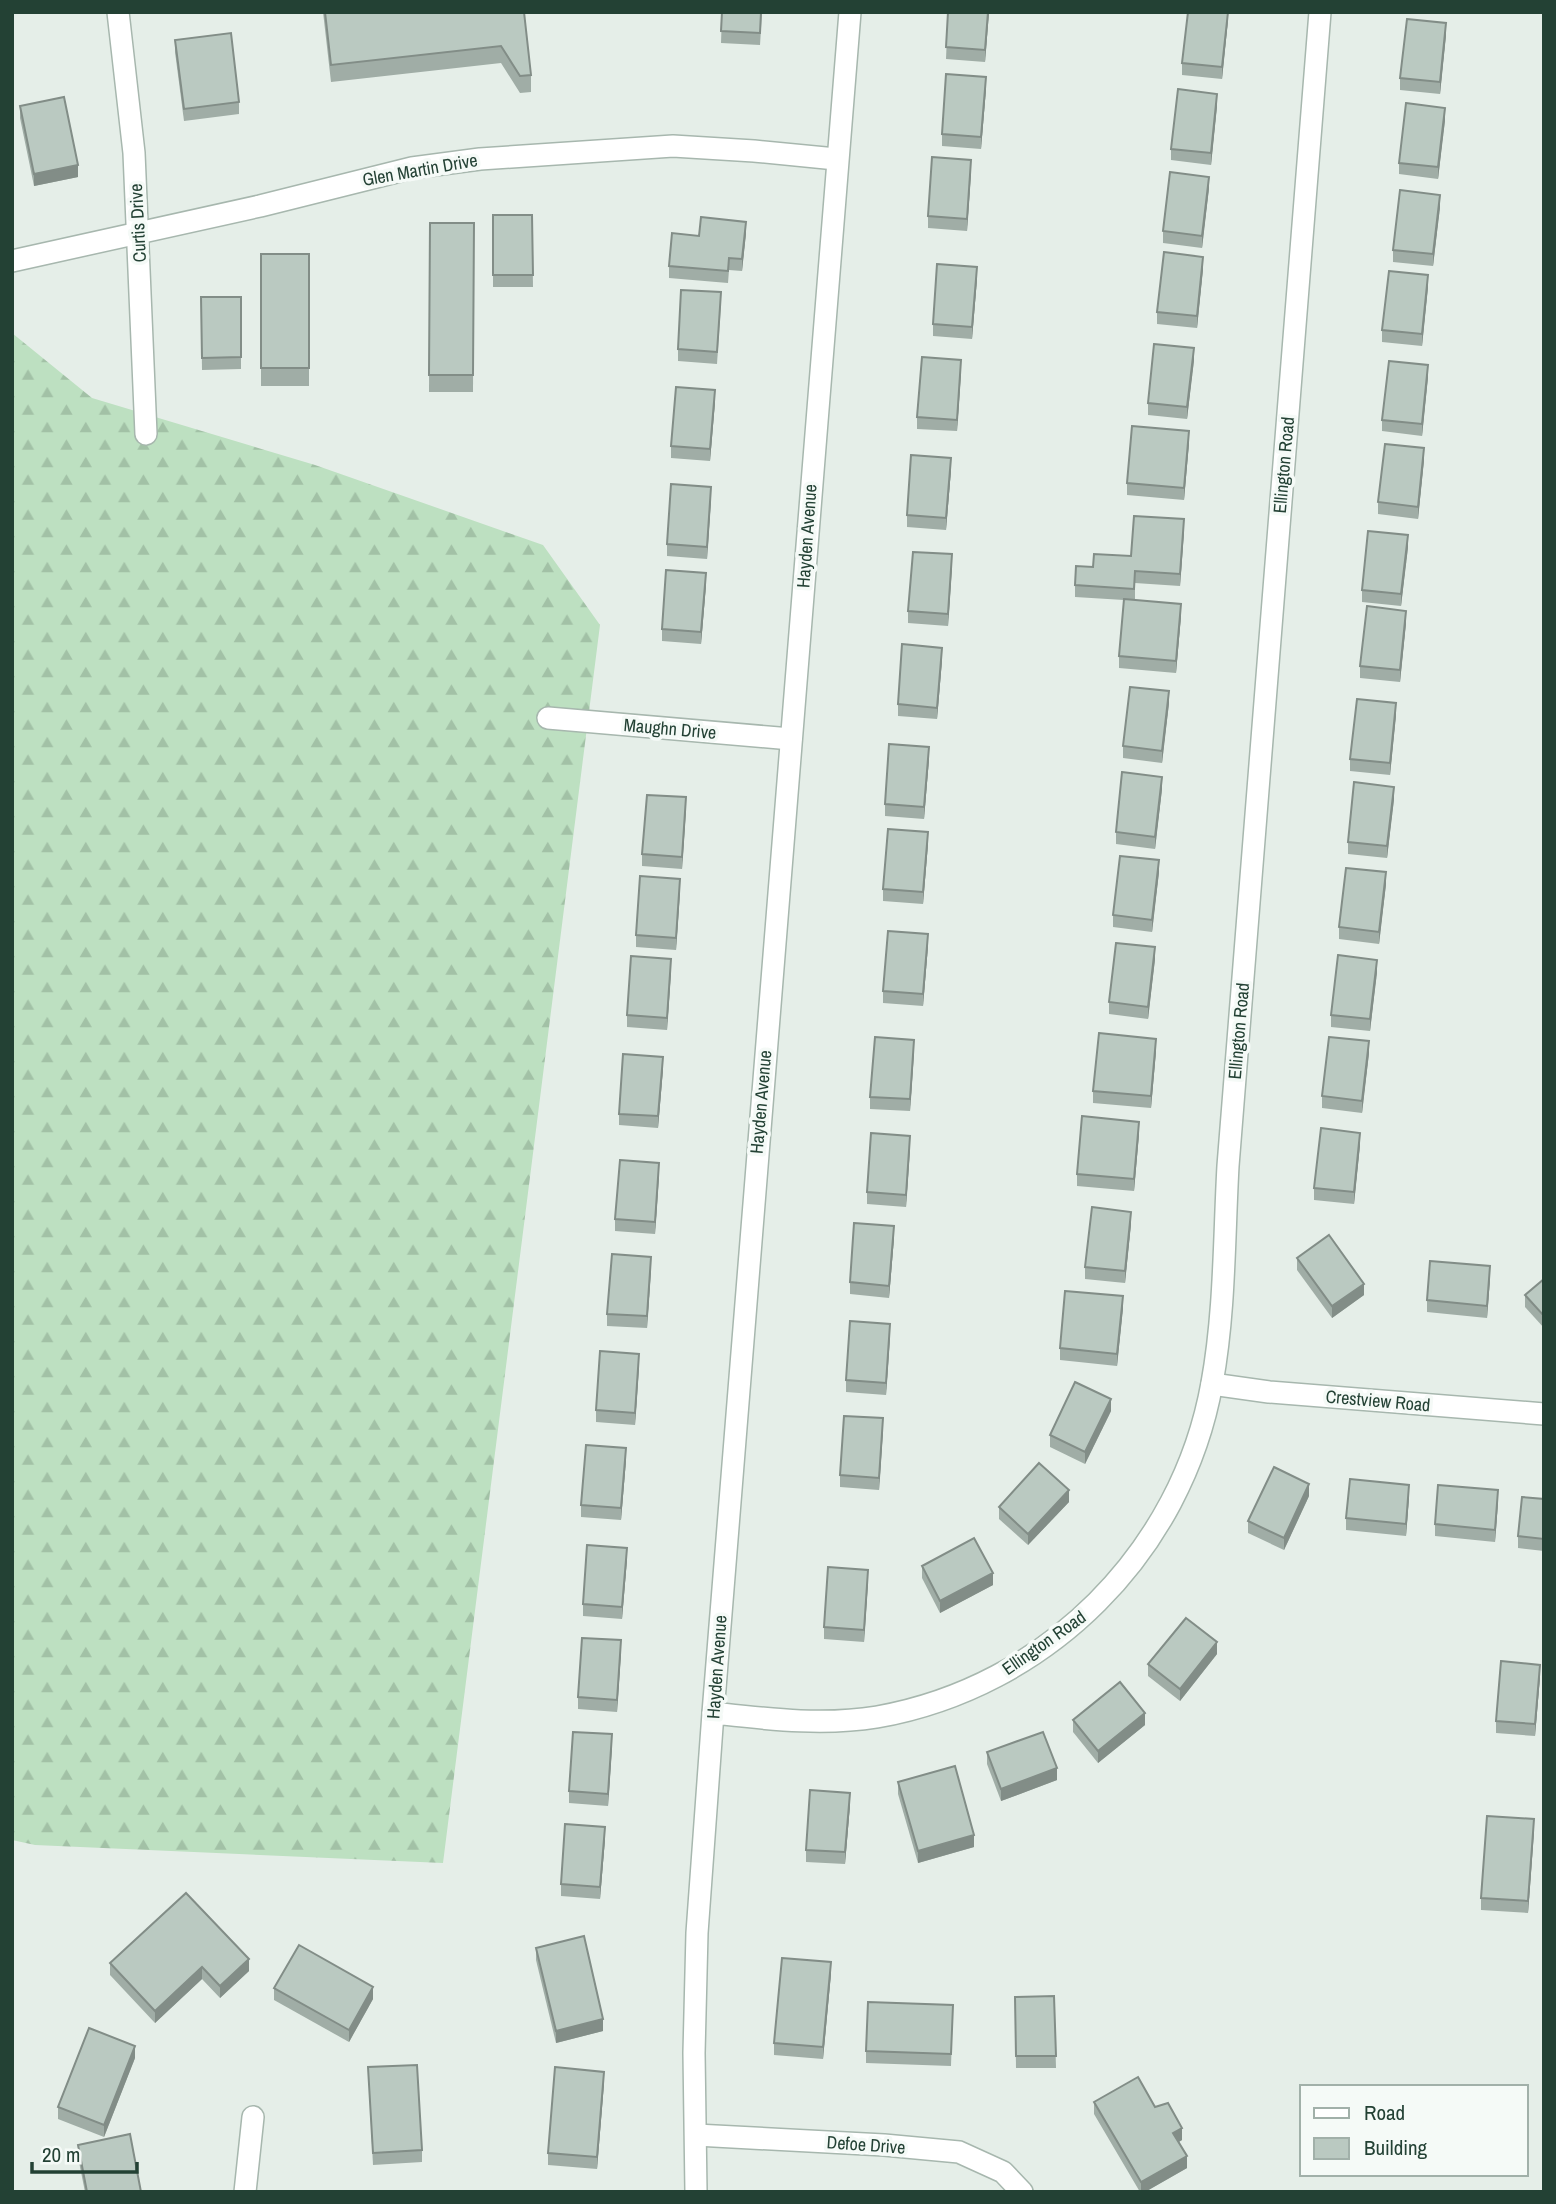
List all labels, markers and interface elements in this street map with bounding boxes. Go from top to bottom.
street label: Glen Martin Drive [360,147,479,192]
street label: Curtis Drive [123,183,152,263]
street label: Ellington Road [1267,416,1300,514]
street label: Hayden Avenue [790,483,823,589]
street label: Maughn Drive [623,712,717,745]
street label: Ellington Road [1222,982,1255,1080]
street label: Hayden Avenue [744,1049,777,1155]
street label: Crestview Road [1325,1383,1431,1418]
street label: Ellington Road [997,1605,1091,1681]
street label: Hayden Avenue [700,1614,733,1720]
legend [1300,2085,1528,2176]
text: Road [1364,2098,1405,2127]
street label: Defoe Drive [826,2129,906,2160]
scale bar [32,2130,136,2174]
text: Building [1364,2133,1428,2162]
text: 20 m [42,2140,80,2169]

